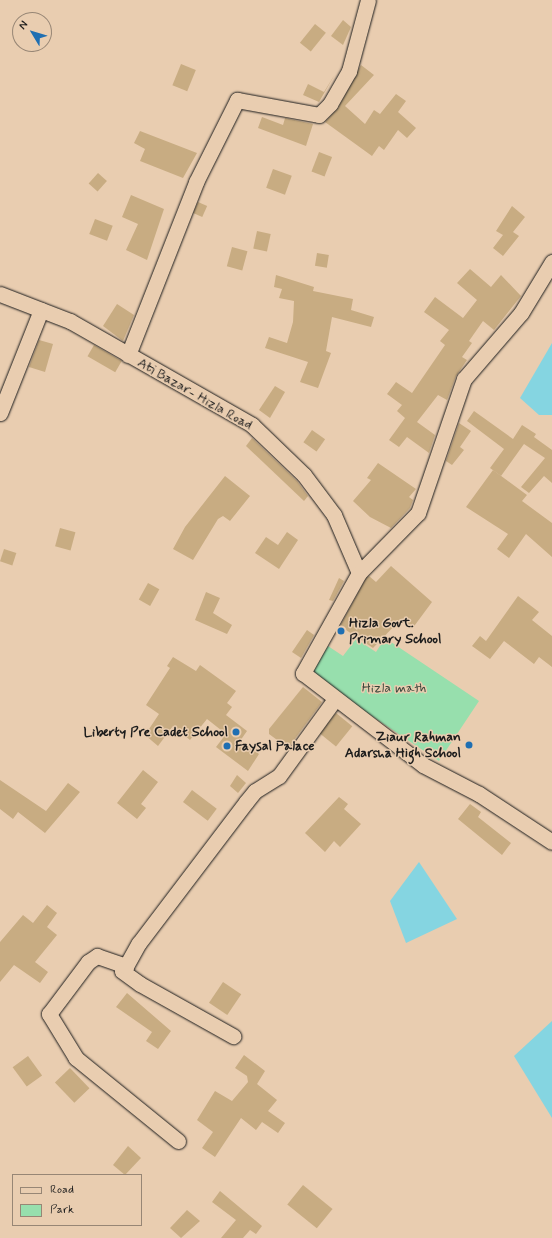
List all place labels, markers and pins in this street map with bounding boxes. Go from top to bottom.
place label: Hizla Govt. Primary School [349,615,441,648]
marker: Hizla Govt. Primary School [336,626,346,636]
place label: Liberty Pre Cadet School [80,724,228,740]
marker: Liberty Pre Cadet School [231,727,241,737]
place label: Ziaur Rahman Adarsha High School [345,729,461,762]
place label: Faysal Palace [235,738,313,754]
marker: Ziaur Rahman Adarsha High School [464,740,474,750]
marker: Faysal Palace [222,741,232,751]

